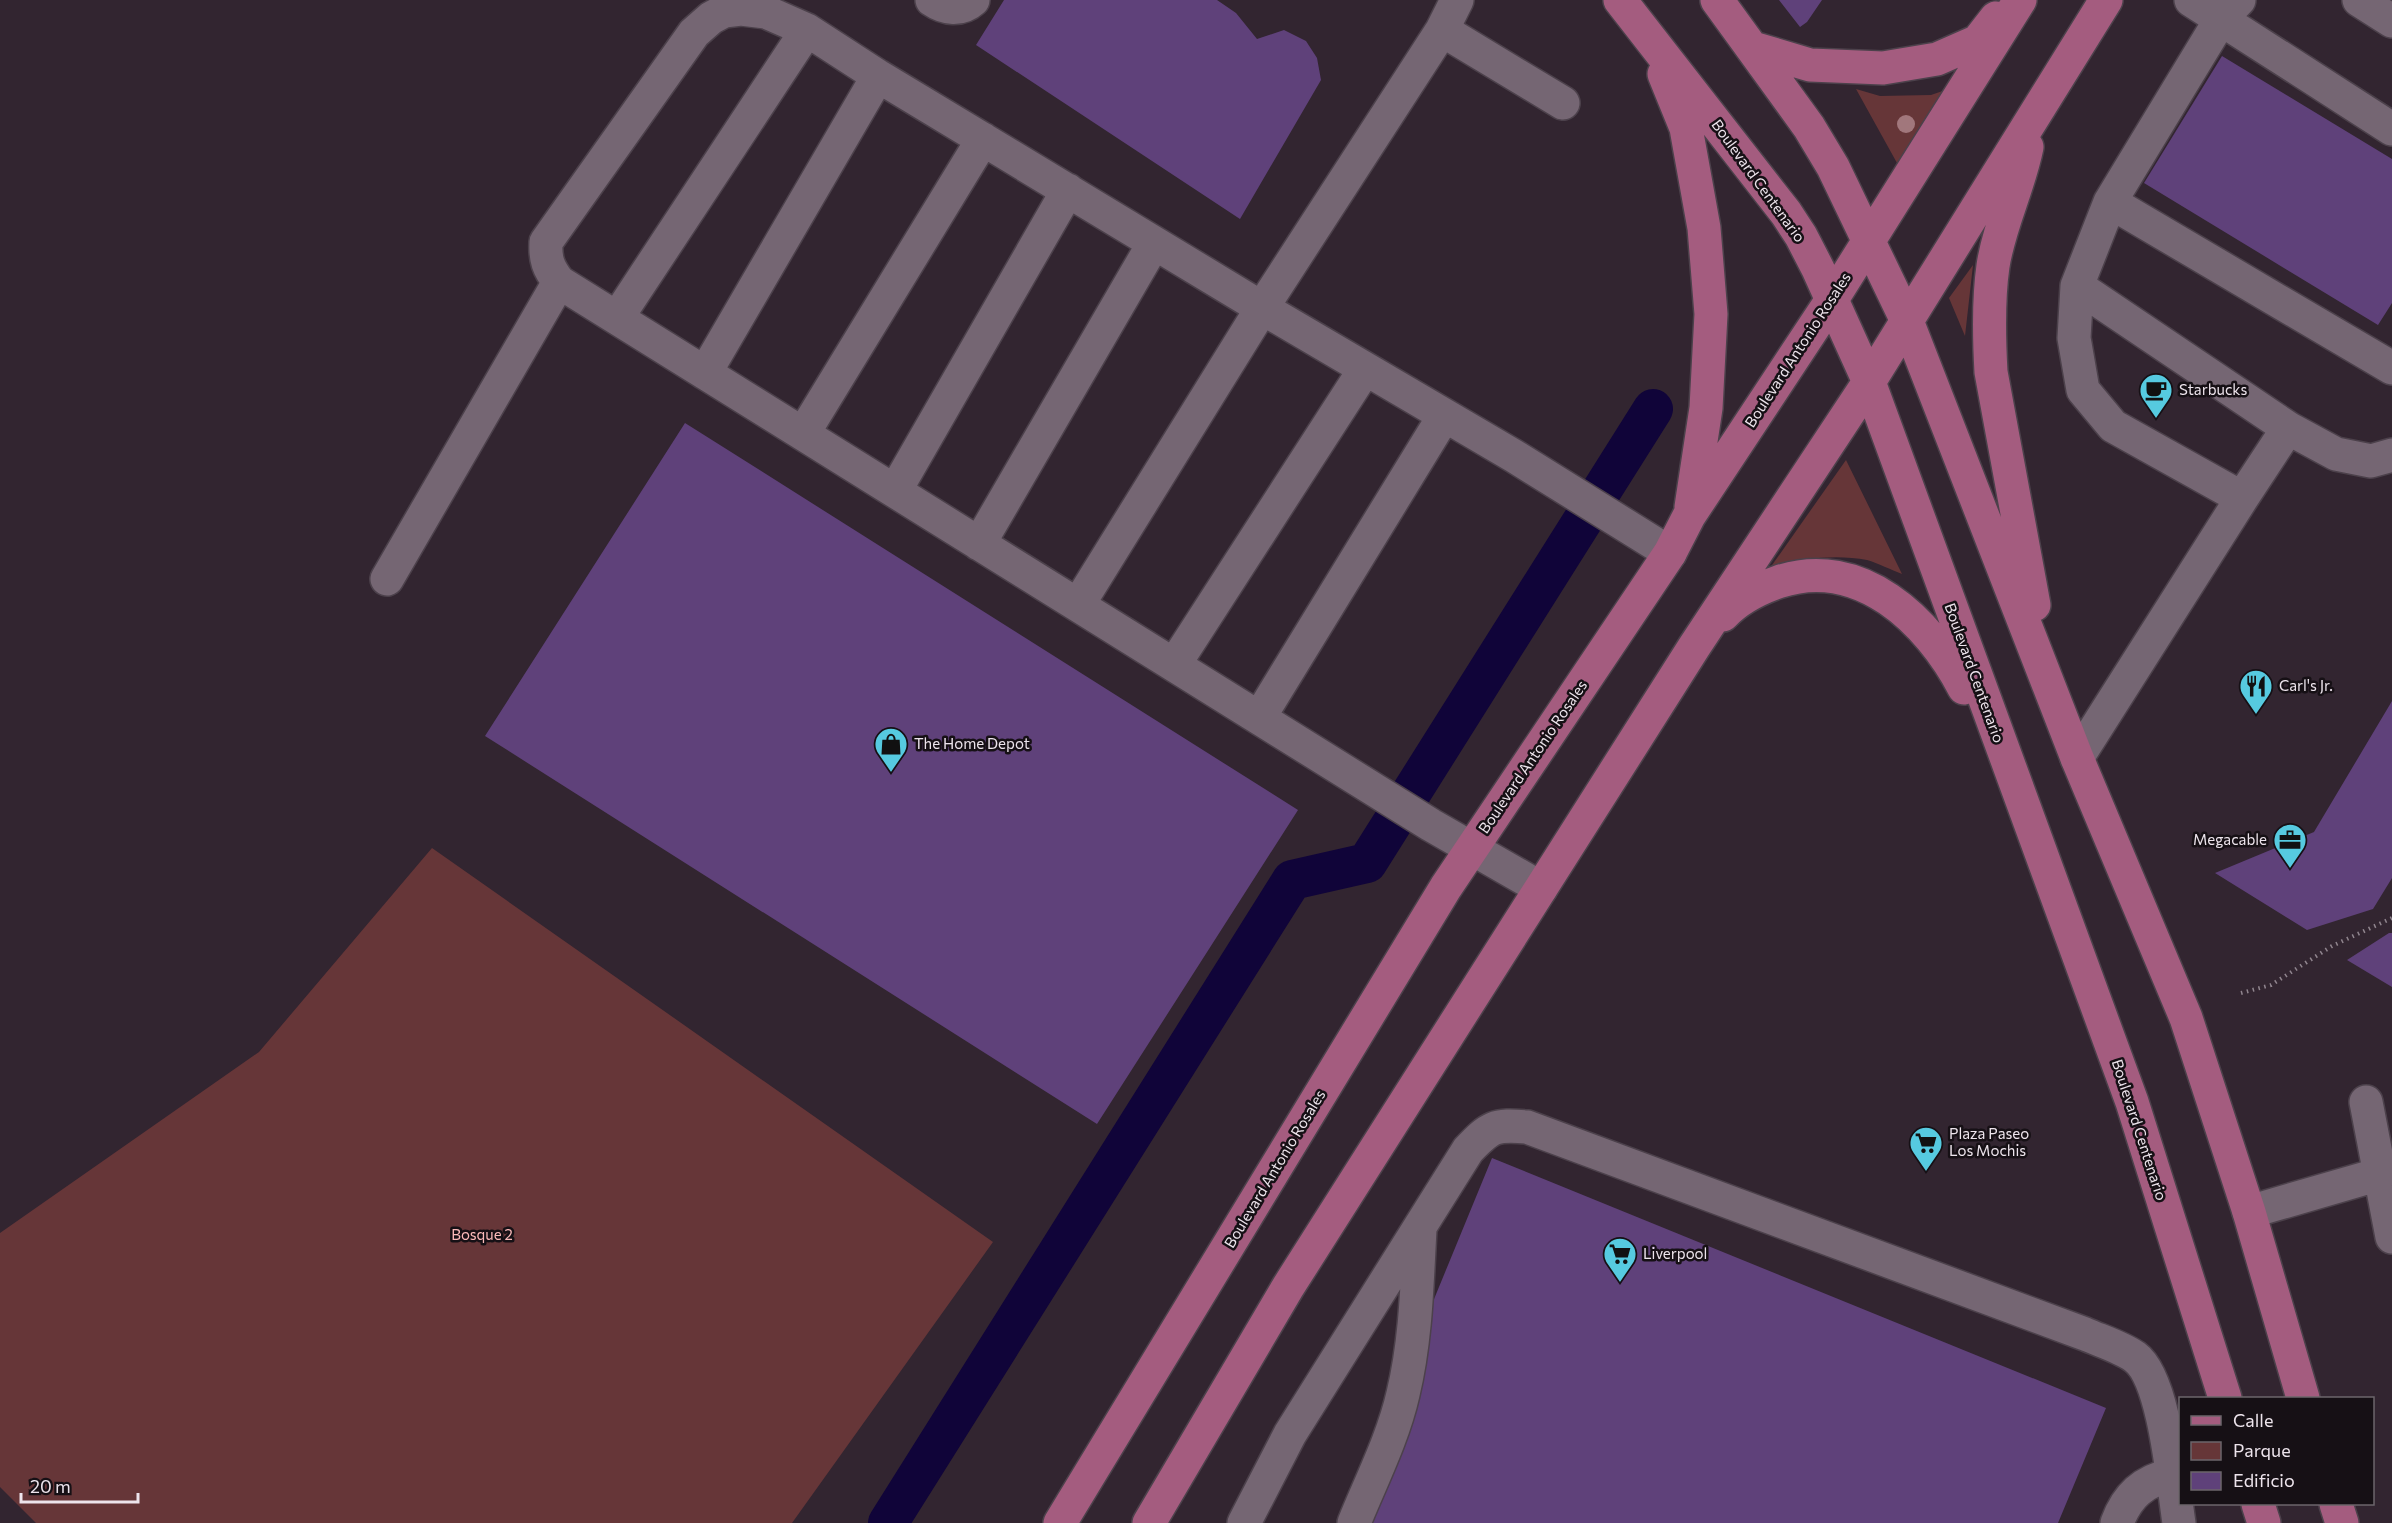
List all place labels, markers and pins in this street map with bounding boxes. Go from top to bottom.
cafe icon: Starbucks [2138,372,2174,419]
place label: Starbucks [2179,380,2247,398]
restaurant icon: Carl's Jr. [2238,668,2274,715]
place label: Carl's Jr. [2279,676,2333,694]
shop icon: The Home Depot [873,726,909,773]
place label: The Home Depot [914,734,1030,752]
office icon: Megacable [2272,822,2308,869]
place label: Megacable [2193,830,2267,848]
place label: Plaza Paseo Los Mochis [1949,1124,2029,1159]
supermarket icon: Plaza Paseo Los Mochis [1908,1125,1944,1172]
supermarket icon: Liverpool [1602,1236,1638,1283]
place label: Liverpool [1643,1244,1707,1262]

